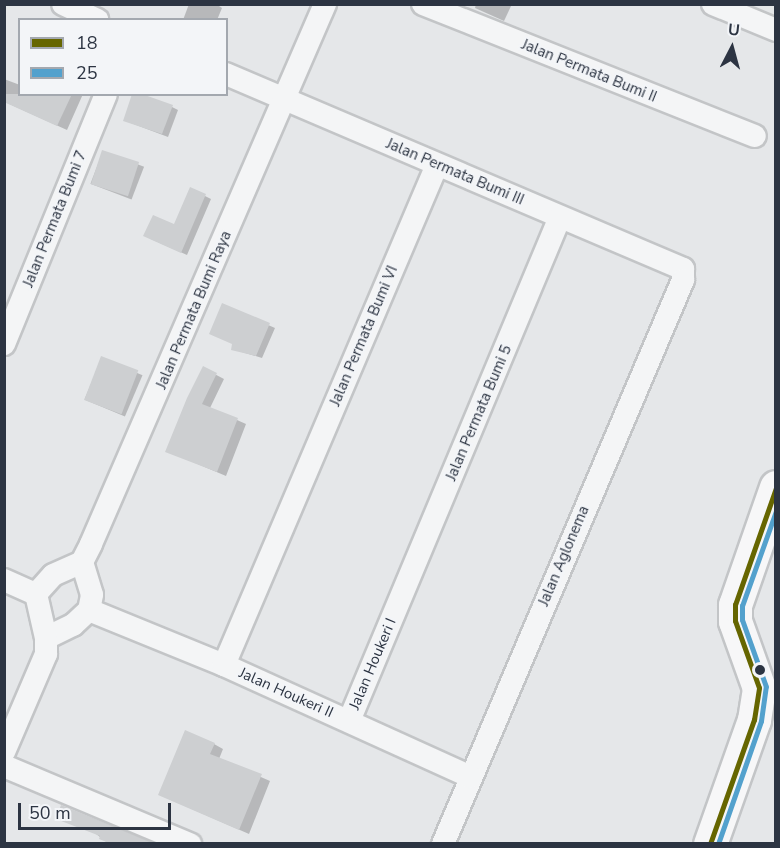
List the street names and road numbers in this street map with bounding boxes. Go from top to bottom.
street label: Jalan Permata Bumi II [519,36,659,106]
street label: Jalan Permata Bumi III [383,135,527,209]
street label: Jalan Permata Bumi 7 [19,148,91,290]
street label: Jalan Permata Bumi Raya [152,228,236,392]
street label: Jalan Permata Bumi VI [326,263,402,409]
street label: Jalan Permata Bumi 5 [442,342,516,484]
street label: Jalan Aglonema [535,503,593,609]
street label: Jalan Houkeri I [346,616,400,712]
street label: Jalan Houkeri II [236,664,336,722]

